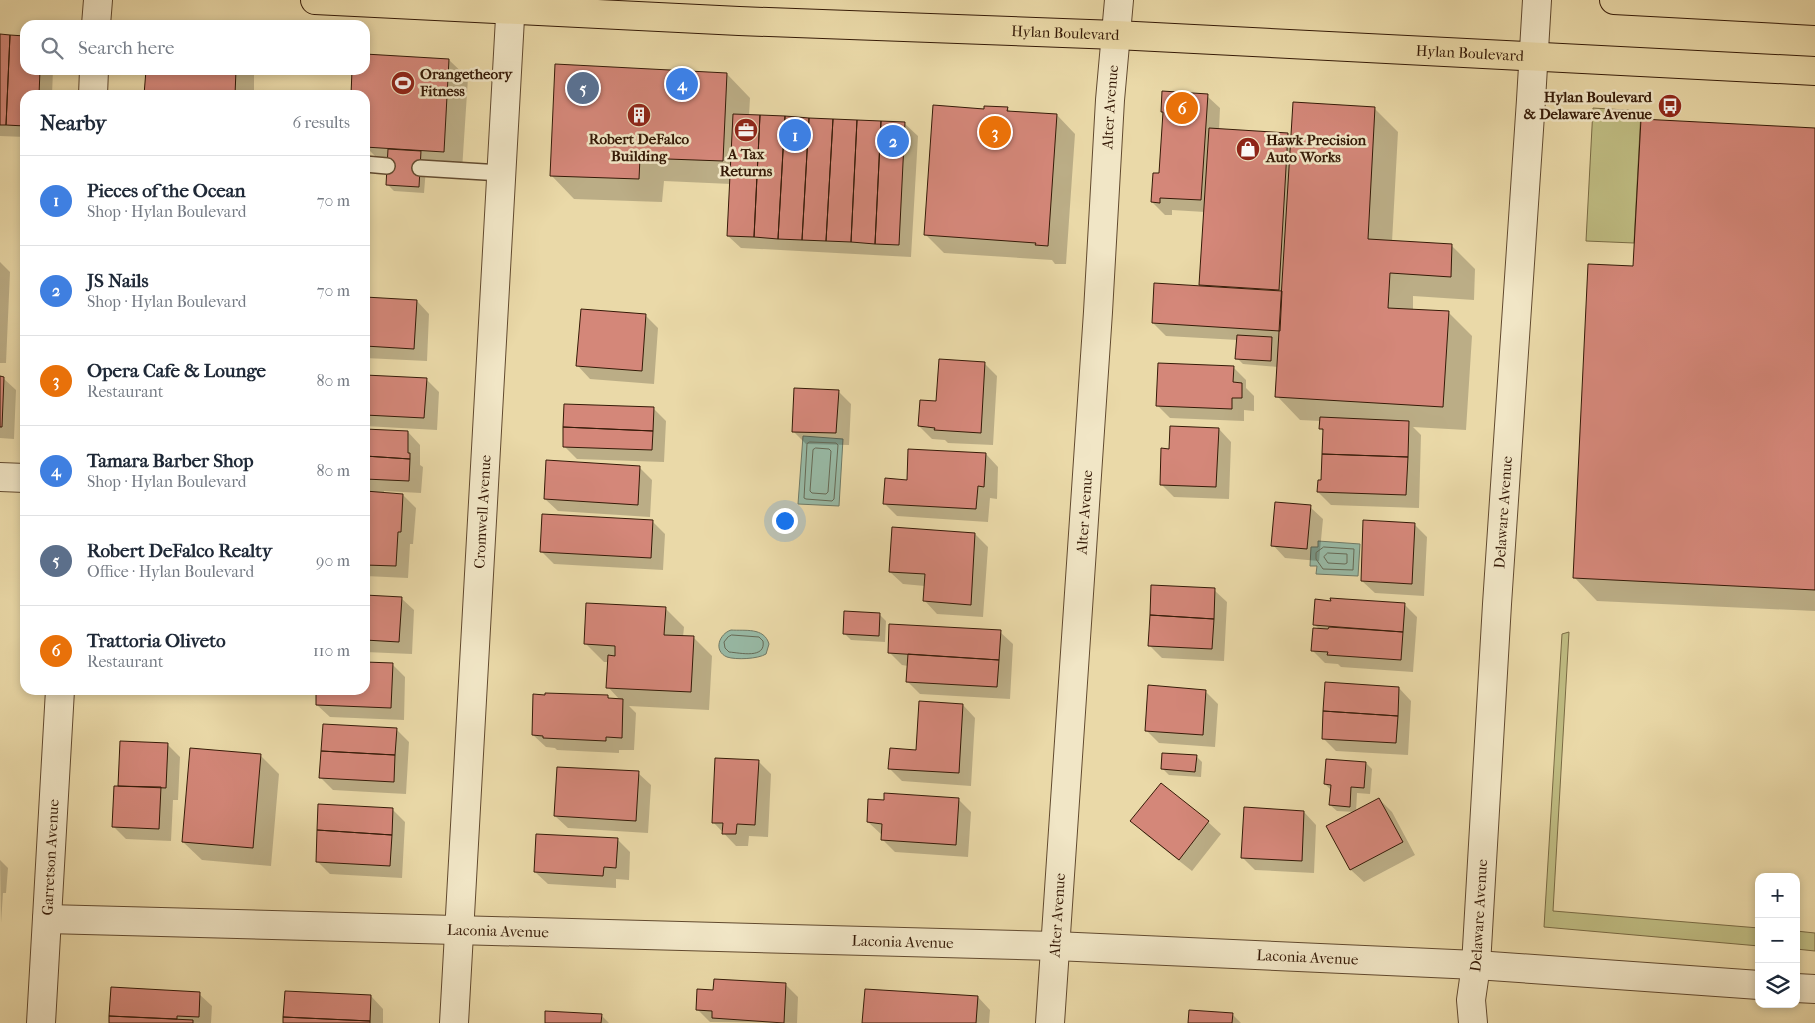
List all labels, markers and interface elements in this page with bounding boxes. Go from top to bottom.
search box [20,20,370,75]
street label: Hylan Boulevard [1011,22,1121,44]
icon: search [38,34,66,62]
text: Search here [78,37,174,59]
street label: Hylan Boulevard [1415,41,1525,65]
street label: Alter Avenue [1098,63,1122,151]
place label: Orangetheory Fitness [419,65,513,100]
pin: 4 [666,65,698,103]
pin: 5 [567,69,599,107]
sports icon: Orangetheory Fitness [390,70,416,96]
place label: Hylan Boulevard & Delaware Avenue [1524,88,1653,123]
pin: 6 [1166,89,1198,127]
bus stop icon: Hylan Boulevard & Delaware Avenue [1657,93,1683,119]
building icon: Robert DeFalco Building [626,102,652,128]
text: Nearby [40,111,106,135]
text: 6 results [292,113,350,132]
pin: 3 [979,113,1011,151]
pin: 1 [779,116,811,154]
office icon: A Tax Returns [733,117,759,143]
pin: 2 [877,122,909,160]
place label: Robert DeFalco Building [589,130,690,165]
place label: Hawk Precision Auto Works [1265,131,1367,166]
shop icon: Hawk Precision Auto Works [1235,136,1261,162]
place label: A Tax Returns [720,145,773,180]
text: Pieces of the Ocean [87,180,246,202]
text: 1 [53,191,59,210]
text: 70 m [317,191,350,210]
text: Shop · Hylan Boulevard [87,202,246,221]
text: JS Nails [87,270,149,292]
text: 2 [52,281,60,300]
text: 70 m [317,281,350,300]
text: Shop · Hylan Boulevard [87,292,246,311]
text: Opera Cafe & Lounge [87,360,266,382]
text: 3 [53,371,59,390]
text: 80 m [316,371,350,390]
text: Restaurant [87,382,163,401]
text: Tamara Barber Shop [87,450,254,472]
street label: Cromwell Avenue [470,454,495,569]
street label: Delaware Avenue [1490,455,1516,569]
text: 4 [51,461,61,480]
text: 80 m [316,461,350,480]
street label: Alter Avenue [1073,469,1096,556]
text: Shop · Hylan Boulevard [87,472,246,491]
your location [772,508,798,534]
text: Robert DeFalco Realty [87,540,272,562]
text: 5 [53,551,59,570]
text: 90 m [316,551,350,570]
text: Office · Hylan Boulevard [87,562,254,581]
text: Trattoria Oliveto [87,630,226,652]
text: 6 [52,641,60,660]
text: 110 m [313,641,350,660]
text: Restaurant [87,652,163,671]
street label: Garretson Avenue [38,798,63,916]
street label: Delaware Avenue [1466,858,1491,973]
street label: Alter Avenue [1045,872,1069,959]
map controls [1755,873,1800,1008]
button: + [1755,873,1800,918]
button: − [1755,918,1800,963]
street label: Laconia Avenue [447,921,550,941]
street label: Laconia Avenue [852,932,954,952]
street label: Laconia Avenue [1256,946,1359,969]
button: layers [1755,963,1800,1008]

